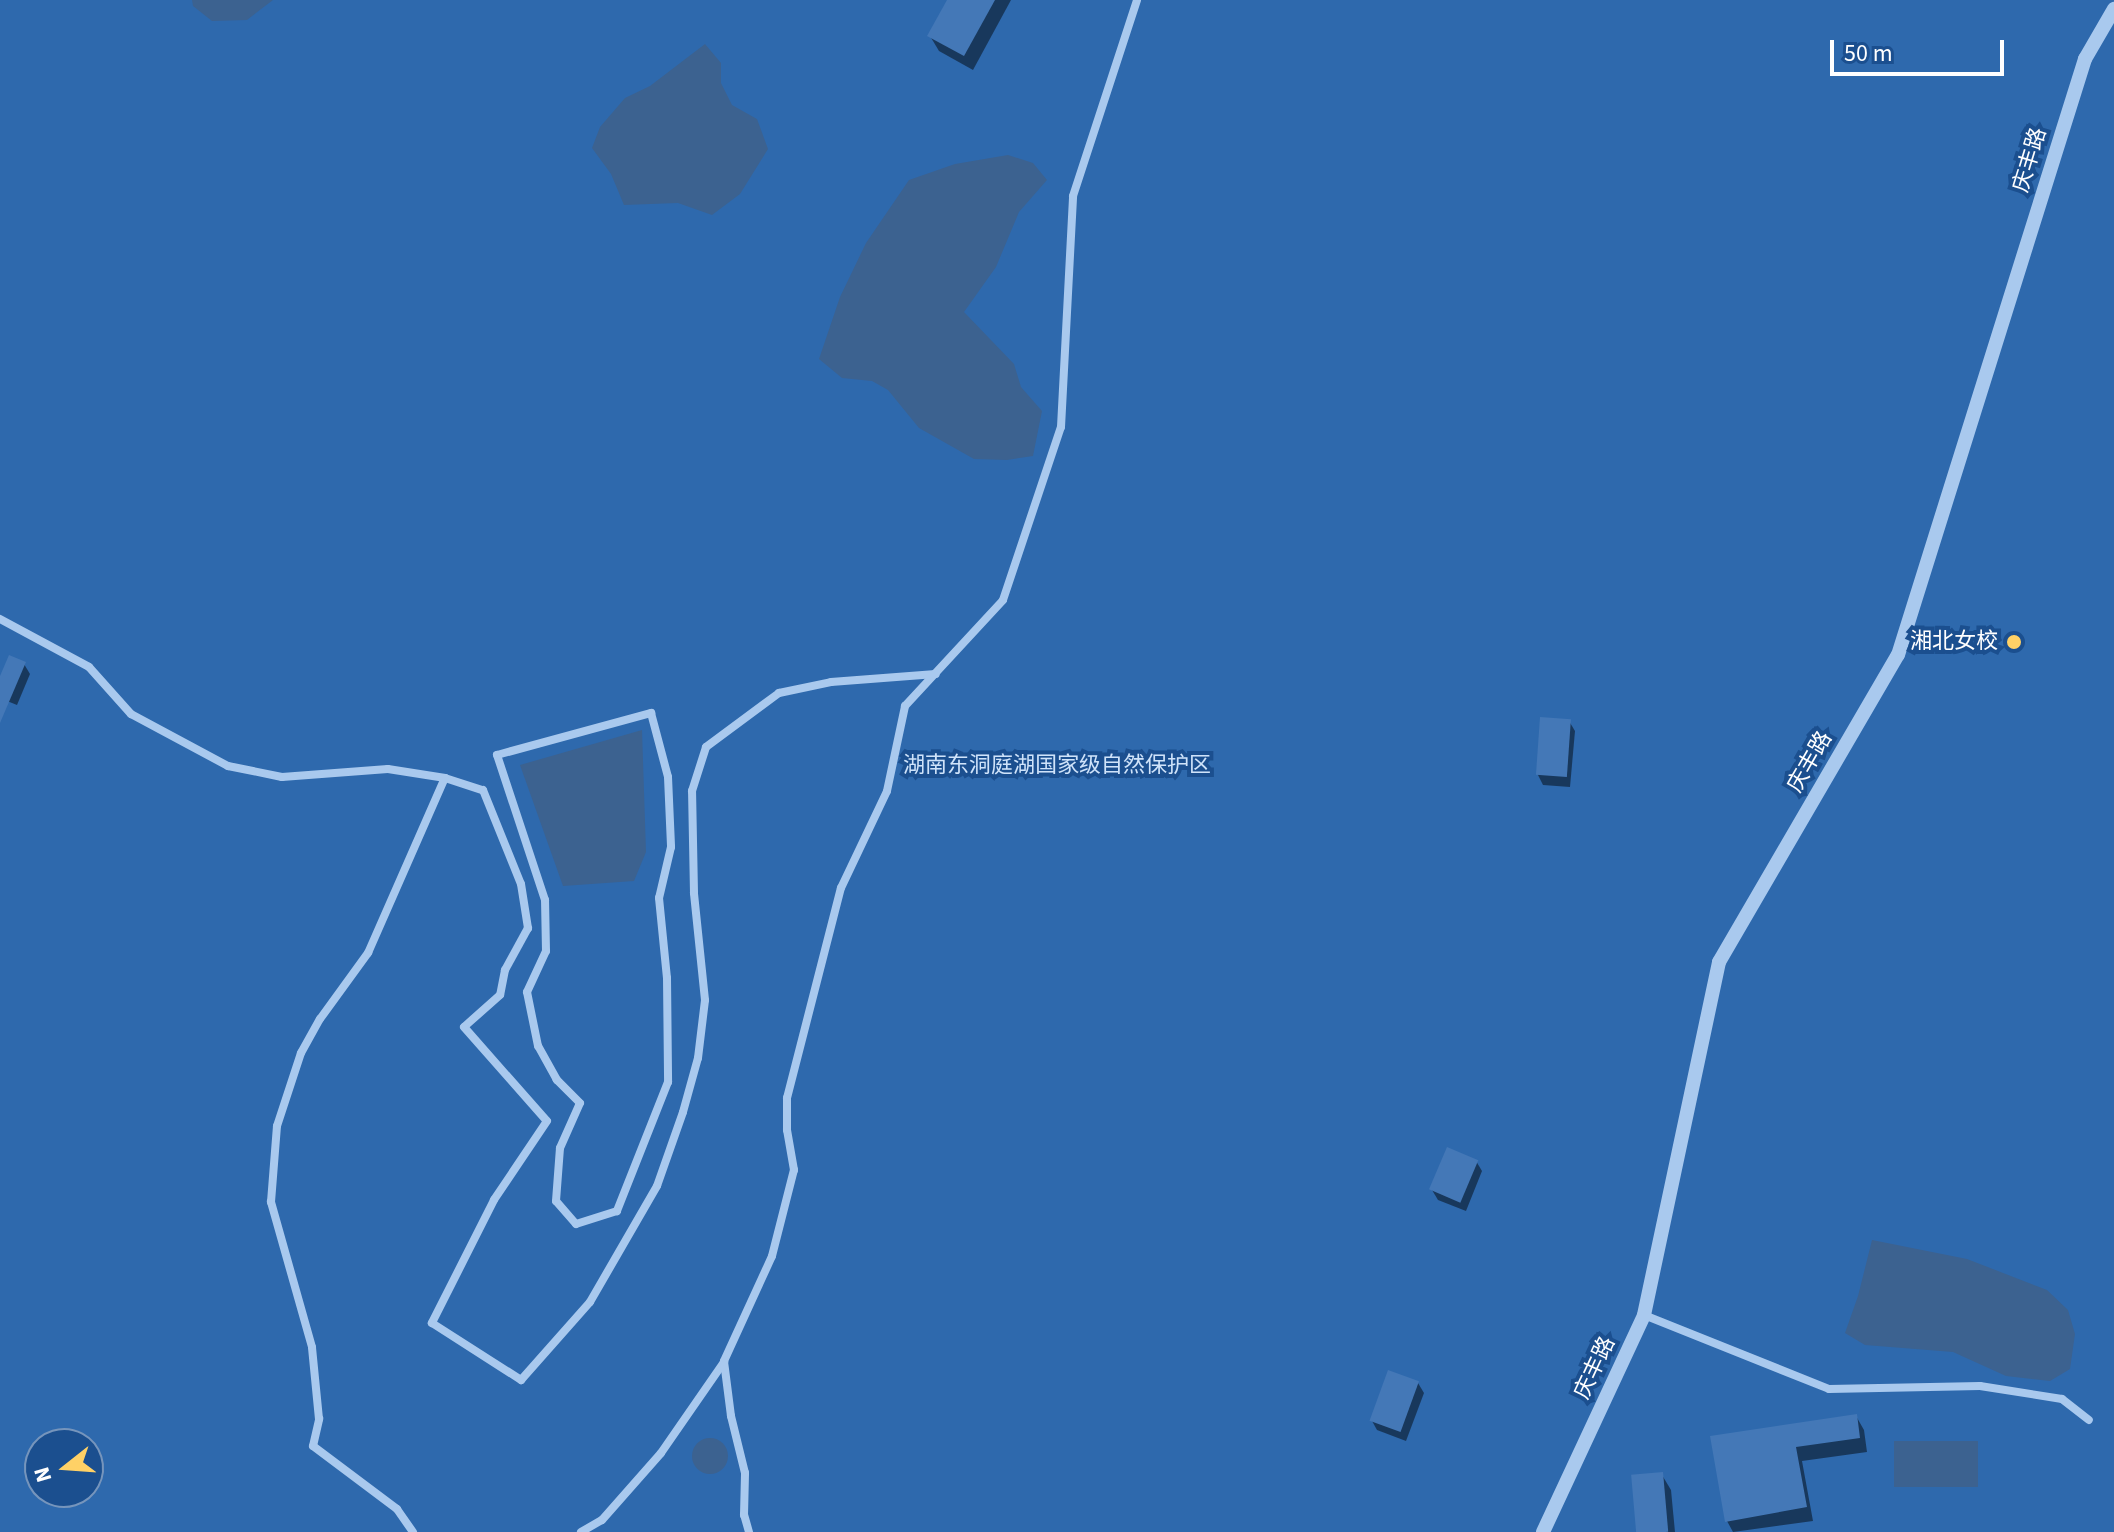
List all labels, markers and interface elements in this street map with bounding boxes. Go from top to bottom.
scale bar [1834,24,2008,74]
text: 50 m [1844,36,1893,71]
street label: 庆丰路 [2008,125,2052,195]
place label: 湘北女校 [1910,629,1998,655]
marker: 湘北女校 [2005,633,2023,651]
street label: 庆丰路 [1782,727,1838,797]
park label: 湖南东洞庭湖国家级自然保护区 [903,753,1211,779]
street label: 庆丰路 [1569,1333,1621,1403]
north arrow [24,1428,104,1508]
text: N [26,1463,60,1486]

